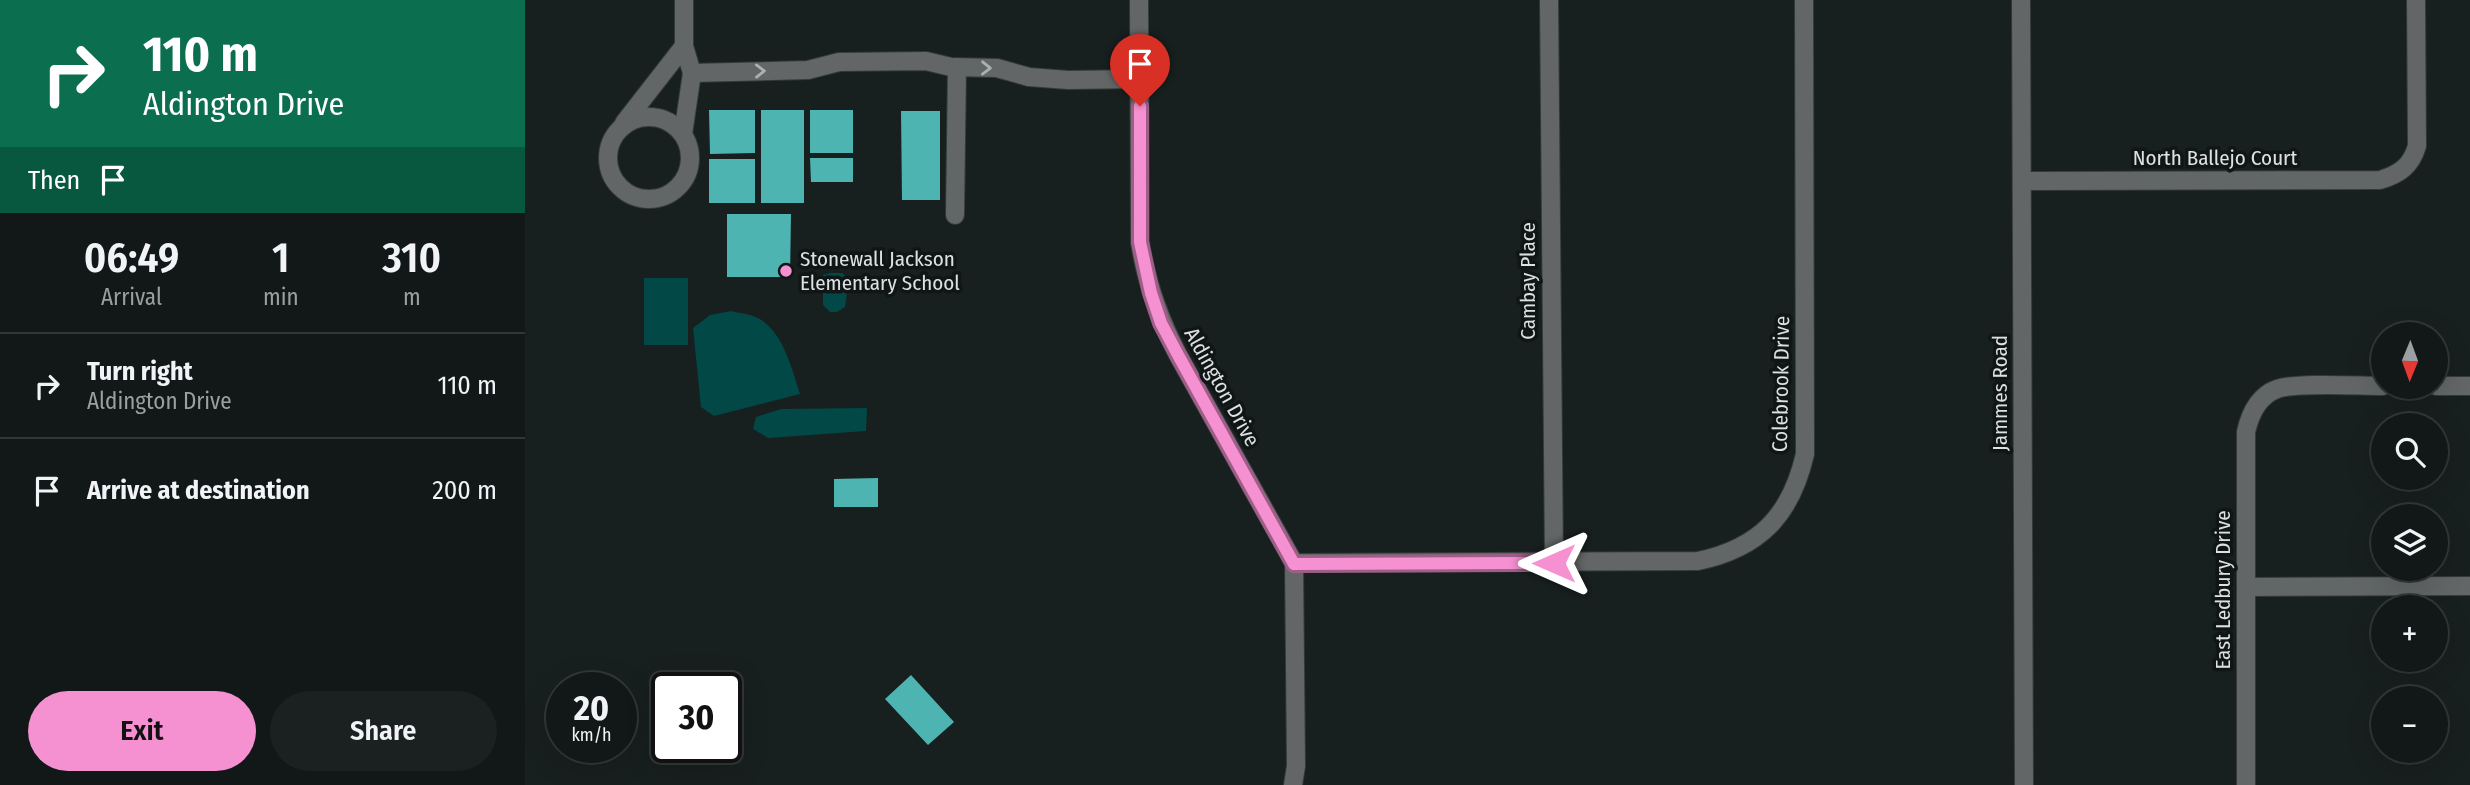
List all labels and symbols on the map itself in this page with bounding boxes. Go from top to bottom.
pin [1110,34,1170,106]
one-way arrow [981,60,992,75]
one-way arrow [755,63,766,79]
street label: North Ballejo Court [2133,145,2297,171]
street label: Cambay Place [1515,222,1541,340]
place label: Stonewall Jackson Elementary School [800,246,960,296]
marker: Stonewall Jackson Elementary School [778,263,794,279]
street label: Colebrook Drive [1767,316,1795,452]
north arrow [2371,322,2448,399]
street label: Aldington Drive [1179,323,1265,451]
street label: Jammes Road [1987,335,2013,451]
street label: East Ledbury Drive [2210,510,2236,670]
position arrow [1517,526,1591,600]
speed limit sign: 30 [651,672,742,763]

